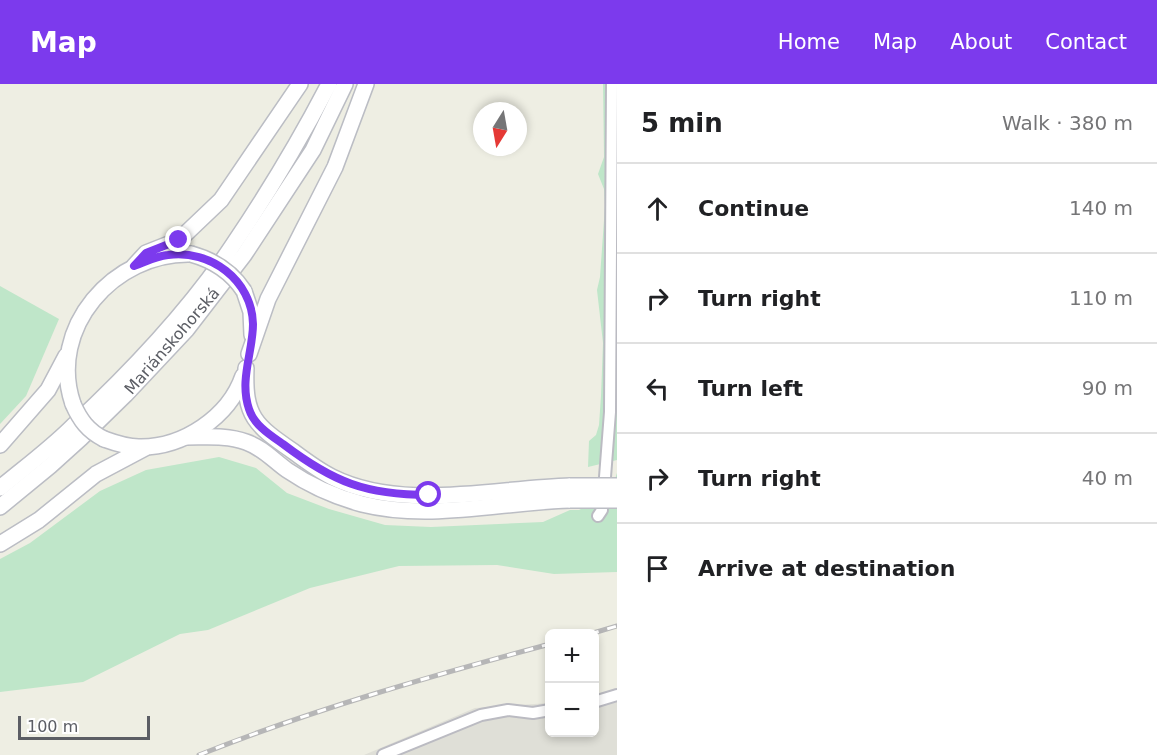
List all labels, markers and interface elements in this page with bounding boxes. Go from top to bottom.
text: Map [30,26,97,59]
text: Home [778,30,840,54]
text: Map [873,30,917,54]
text: About [950,30,1012,54]
text: Contact [1045,30,1127,54]
north arrow [473,102,527,156]
text: 5 min [641,108,723,138]
text: Walk · 380 m [1002,111,1133,135]
icon: ahead [641,192,674,225]
text: Continue [698,196,809,221]
text: 140 m [1069,196,1133,220]
route end [165,226,191,252]
icon: right [641,282,674,315]
street label: Mariánskohorská [121,284,223,398]
text: Turn right [698,286,821,311]
text: 110 m [1069,286,1133,310]
icon: left [641,372,674,405]
text: Turn left [698,376,803,401]
text: 90 m [1082,376,1133,400]
icon: right [641,462,674,495]
text: Turn right [698,466,821,491]
text: 40 m [1082,466,1133,490]
route start [415,481,441,507]
icon: arrive [641,552,674,585]
text: Arrive at destination [698,556,955,581]
map controls [545,629,599,737]
button: + [545,629,599,683]
button: − [545,683,599,737]
scale bar [18,713,150,740]
text: 100 m [27,717,78,736]

